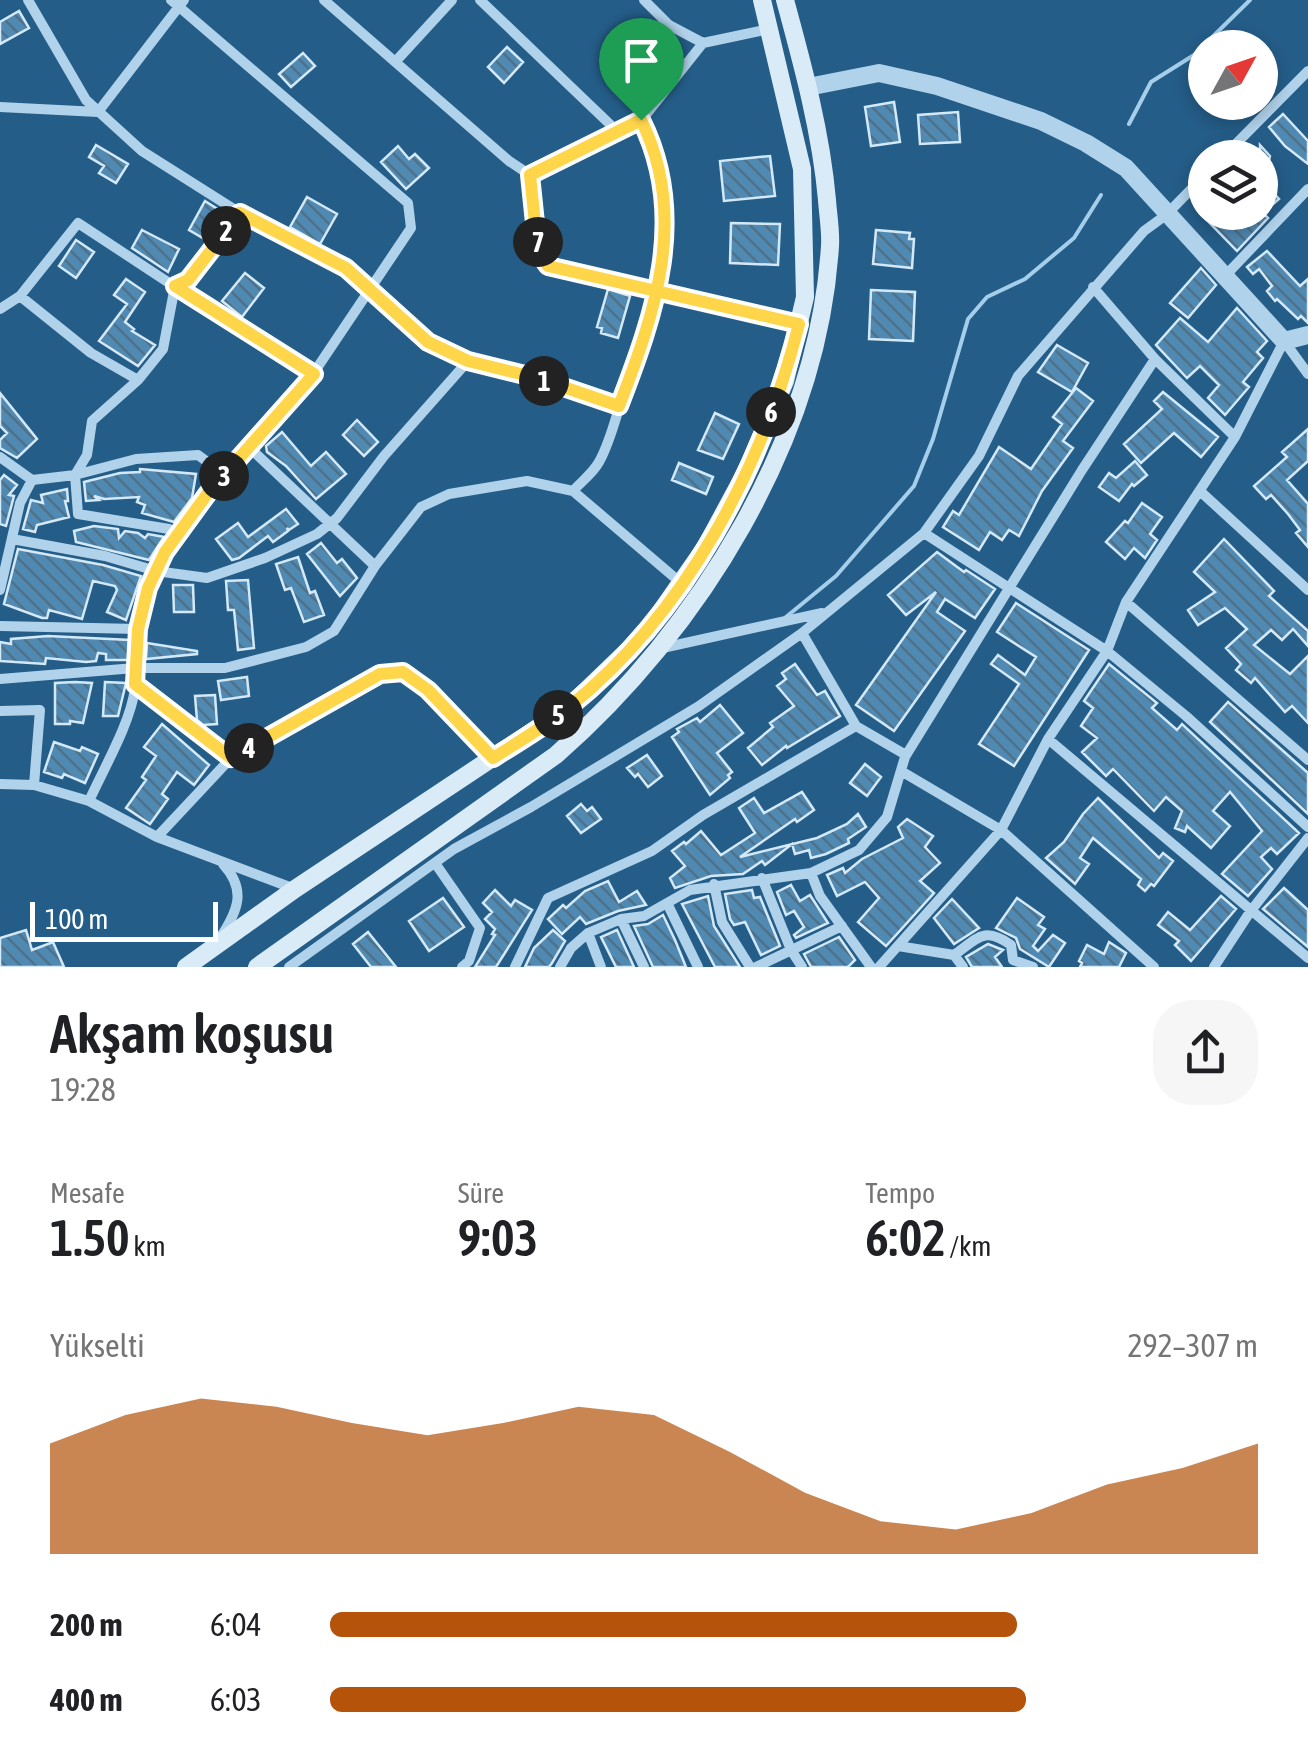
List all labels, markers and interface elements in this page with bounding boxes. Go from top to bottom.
pin [599,18,684,121]
north arrow [1188,30,1278,120]
map controls [1188,30,1278,230]
icon: arrive [614,33,669,88]
button: layers [1188,140,1278,230]
pin: 2 [201,206,251,256]
text: 2 [219,215,233,247]
pin: 7 [513,217,563,267]
text: 7 [531,226,545,258]
pin: 1 [519,356,569,406]
text: 1 [537,365,551,397]
pin: 6 [746,387,796,437]
text: 6 [764,396,778,428]
pin: 3 [199,451,249,501]
text: 3 [217,460,231,492]
pin: 5 [533,690,583,740]
text: 5 [551,699,565,731]
pin: 4 [224,723,274,773]
text: 4 [242,732,256,764]
scale bar [30,897,218,941]
text: 100 m [45,903,108,935]
button: share [1153,1000,1258,1105]
text: Akşam koşusu [50,1002,334,1065]
text: 19:28 [50,1071,116,1108]
text: Mesafe [50,1177,125,1209]
text: Süre [458,1177,504,1209]
text: Tempo [865,1177,935,1209]
text: 1.50 [50,1209,129,1267]
text: 9:03 [458,1209,538,1267]
text: 6:02 [865,1209,946,1267]
text: km [129,1230,166,1262]
text: /km [946,1230,992,1262]
text: Yükselti [50,1327,145,1364]
text: 292–307 m [1128,1327,1258,1364]
text: 200 m [50,1606,123,1643]
text: 6:04 [210,1606,261,1643]
text: 400 m [50,1681,123,1718]
text: 6:03 [210,1681,261,1718]

